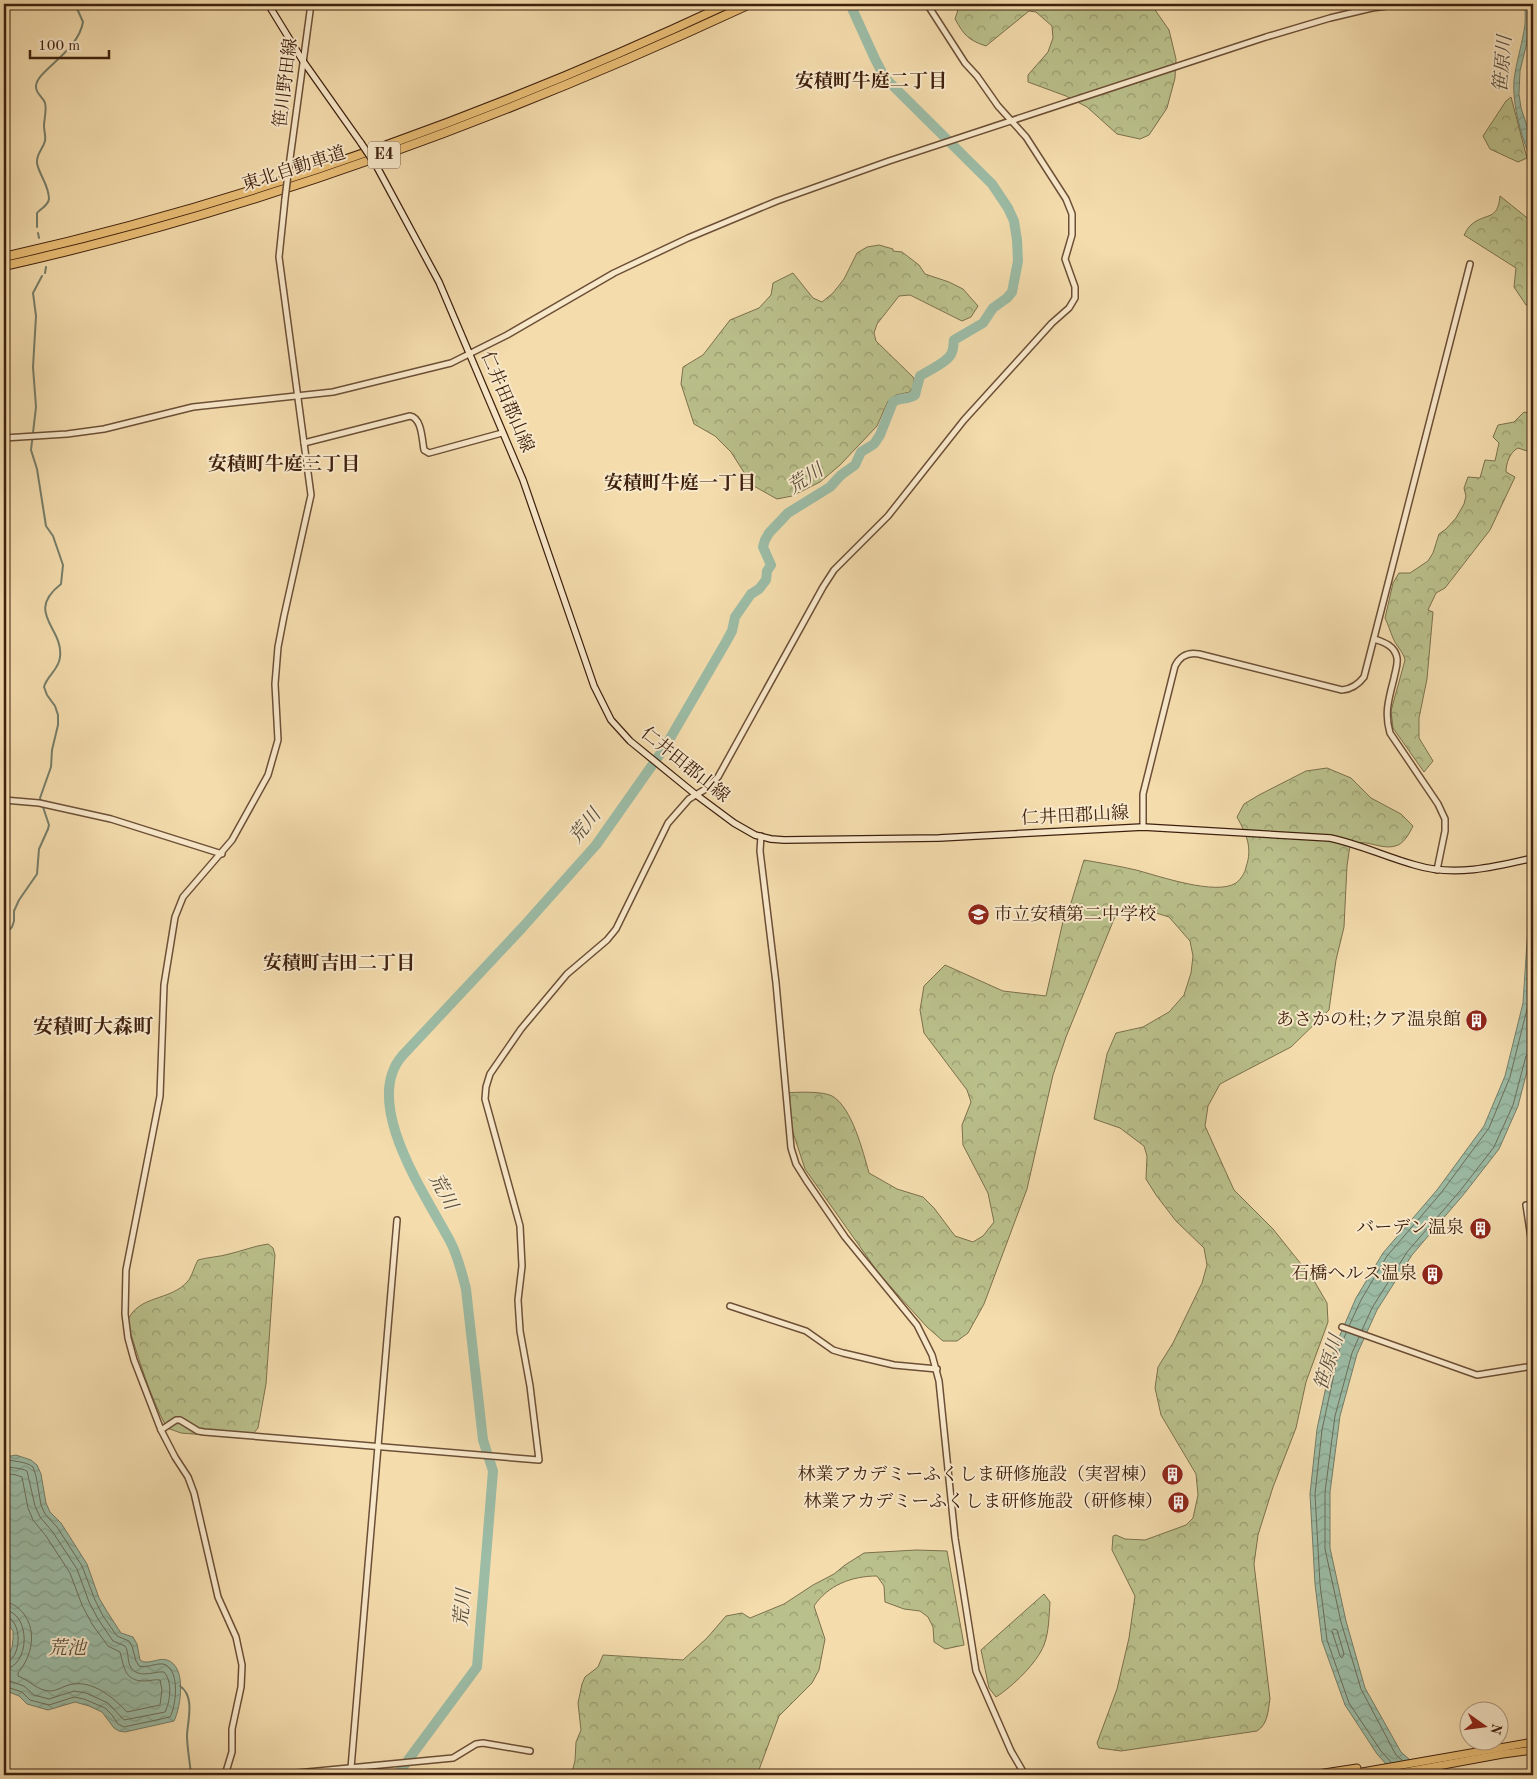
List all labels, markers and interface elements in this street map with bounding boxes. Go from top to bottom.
scale bar [30,28,109,60]
water label: 笹原川 [1490,33,1516,93]
street label: 笹川野田線 [270,37,300,129]
text: 100 m [38,39,80,54]
district label: 安積町牛庭二丁目 [795,70,947,92]
street label: 東北自動車道 [239,142,348,194]
road number: E4 [368,142,400,168]
street label: 仁井田郡山線 [478,348,538,455]
district label: 安積町牛庭三丁目 [208,453,360,475]
water label: 荒川 [784,459,829,498]
district label: 安積町牛庭一丁目 [604,472,756,494]
street label: 仁井田郡山線 [637,722,734,806]
street label: 仁井田郡山線 [1020,802,1129,828]
water label: 荒川 [565,803,607,848]
school or university icon: 市立安積第二中学校 [966,903,990,927]
place label: 市立安積第二中学校 [994,904,1156,924]
district label: 安積町吉田二丁目 [263,952,415,974]
building icon: あさかの杜;クア温泉館 [1465,1008,1489,1032]
place label: あさかの杜;クア温泉館 [1276,1009,1461,1029]
district label: 安積町大森町 [33,1015,154,1038]
water label: 荒川 [424,1170,462,1215]
building icon: バーデン温泉 [1468,1216,1492,1240]
place label: バーデン温泉 [1356,1217,1464,1237]
building icon: 石橋ヘルス温泉 [1421,1262,1445,1286]
place label: 石橋ヘルス温泉 [1292,1263,1417,1283]
water label: 笹原川 [1311,1330,1348,1393]
building icon: 林業アカデミーふくしま研修施設（実習棟） [1161,1463,1185,1487]
place label: 林業アカデミーふくしま研修施設（実習棟） [798,1464,1157,1484]
building icon: 林業アカデミーふくしま研修施設（研修棟） [1167,1490,1191,1514]
place label: 林業アカデミーふくしま研修施設（研修棟） [804,1491,1163,1511]
water label: 荒川 [451,1586,475,1628]
water label: 荒池 [48,1638,88,1659]
north arrow [1460,1702,1510,1752]
text: N [1487,1722,1504,1736]

